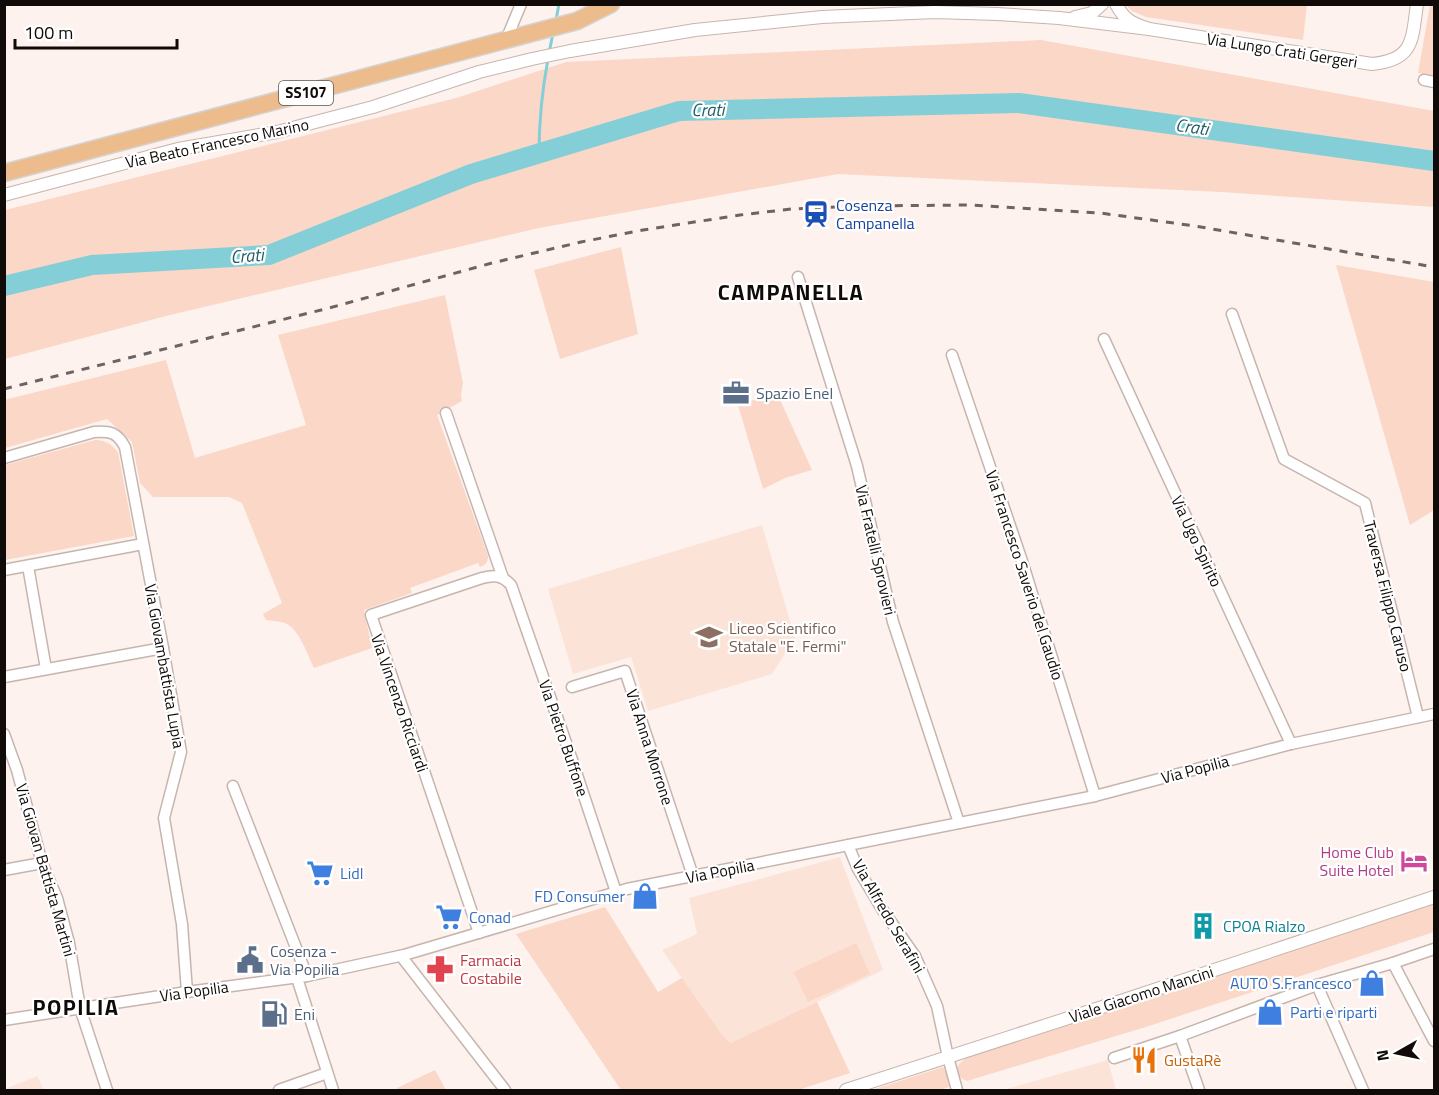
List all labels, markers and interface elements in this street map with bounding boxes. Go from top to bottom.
scale bar [15,12,177,50]
text: 100 m [24,19,73,46]
street label: Via Lungo Crati Gergeri [1205,26,1359,74]
road number: SS107 [279,81,333,105]
water label: Crati [691,96,727,123]
water label: Crati [1174,111,1213,142]
street label: Via Beato Francesco Marino [123,112,311,174]
place label: Cosenza Campanella [836,193,915,235]
station icon: Cosenza Campanella [801,199,831,229]
water label: Crati [230,241,267,270]
district label: CAMPANELLA [718,275,864,309]
office icon: Spazio Enel [721,378,751,408]
place label: Spazio Enel [756,381,833,405]
street label: Via Francesco Saverio del Gaudio [980,467,1070,683]
street label: Via Fratelli Sprovieri [849,482,903,618]
street label: Via Ugo Spirito [1165,491,1229,591]
street label: Traversa Filippo Caruso [1358,518,1418,674]
street label: Via Giovambattista Lupia [139,582,191,750]
place label: Liceo Scientifico Statale "E. Fermi" [729,616,846,658]
school or university icon: Liceo Scientifico Statale "E. Fermi" [694,622,724,652]
street label: Via Vincenzo Ricciardi [365,631,435,775]
street label: Via Pietro Buffone [533,676,595,800]
street label: Via Anna Morrone [620,686,680,808]
street label: Via Popilia [1158,748,1232,790]
street label: Via Giovan Battista Martini [10,781,82,959]
place label: Home Club Suite Hotel [1320,840,1394,882]
hotel icon: Home Club Suite Hotel [1399,846,1429,876]
street label: Via Popilia [684,853,756,889]
street label: Via Alfredo Serafini [847,855,931,977]
supermarket icon: Lidl [305,858,335,888]
place label: Lidl [340,861,363,885]
shop icon: FD Consumer [630,881,660,911]
place label: FD Consumer [534,884,625,908]
supermarket icon: Conad [434,902,464,932]
place label: Conad [469,905,511,929]
building icon: CPOA Rialzo [1188,911,1218,941]
place label: CPOA Rialzo [1223,914,1305,938]
place label: Cosenza - Via Popilia [270,939,339,981]
public building icon: Cosenza - Via Popilia [235,945,265,975]
place label: Farmacia Costabile [460,948,522,990]
pharmacy icon: Farmacia Costabile [425,954,455,984]
street label: Viale Giacomo Mancini [1066,959,1216,1029]
shop icon: AUTO S.Francesco [1357,968,1387,998]
place label: AUTO S.Francesco [1230,971,1352,995]
street label: Via Popilia [158,974,230,1008]
district label: POPILIA [33,990,119,1024]
shop icon: Parti e riparti [1255,997,1285,1027]
fuel station icon: Eni [259,999,289,1029]
place label: Parti e riparti [1290,1000,1377,1024]
place label: Eni [294,1002,315,1026]
north arrow [1367,1023,1427,1083]
restaurant icon: GustaRè [1129,1045,1159,1075]
place label: GustaRè [1164,1048,1221,1072]
text: N [1369,1048,1395,1063]

